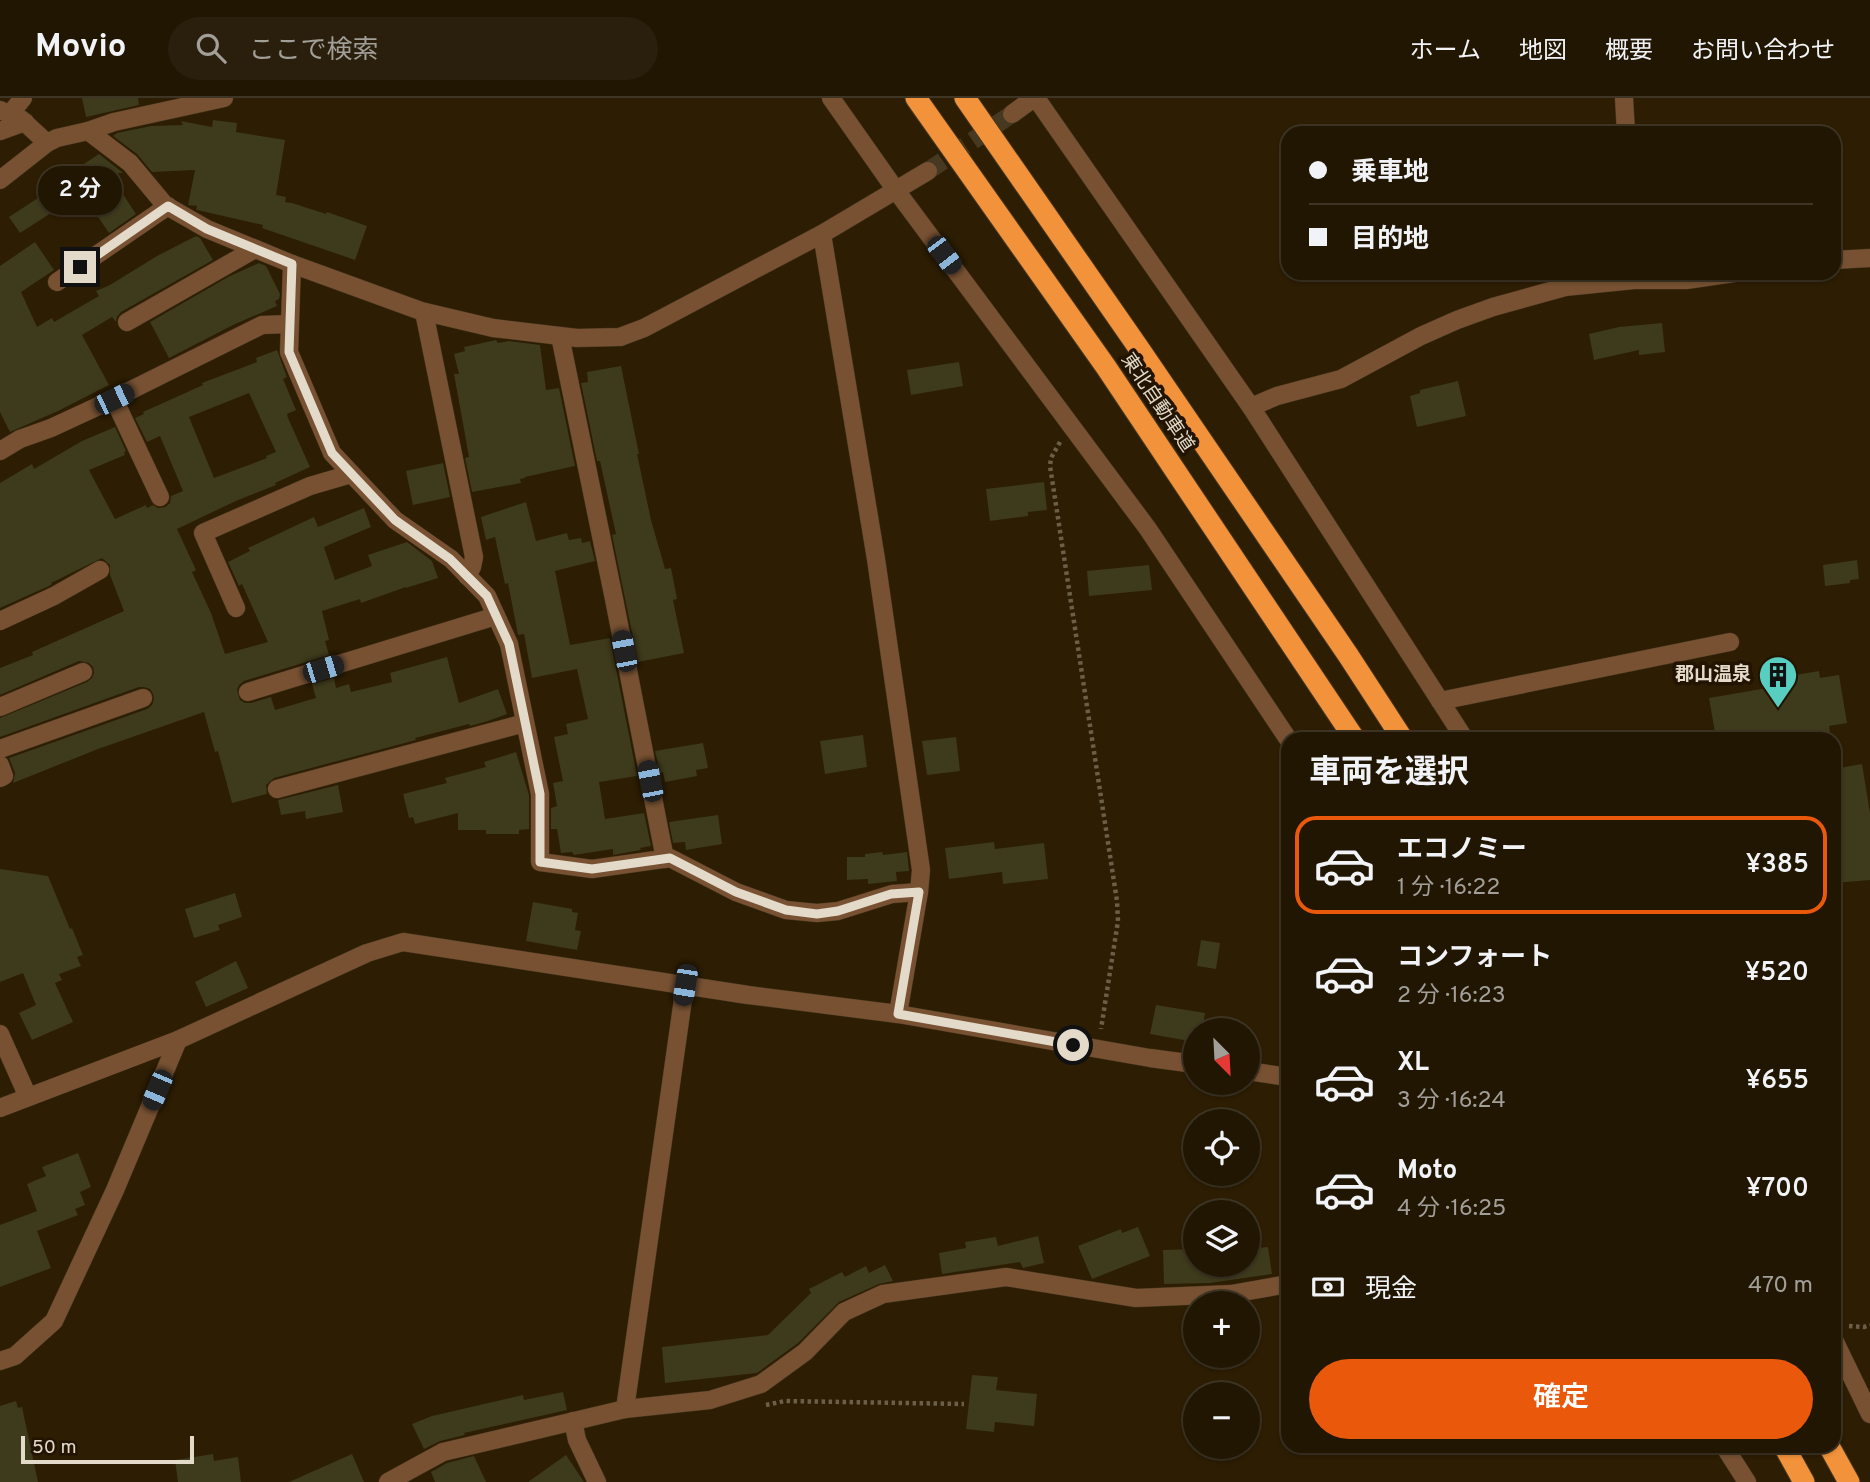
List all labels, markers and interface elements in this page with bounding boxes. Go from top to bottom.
search box [168,17,658,80]
text: Movio [35,27,126,69]
icon: search [192,29,230,67]
text: ここで検索 [248,35,378,68]
text: ホーム [1410,37,1481,67]
text: 地図 [1519,37,1567,67]
text: 概要 [1605,37,1653,67]
text: お問い合わせ [1691,37,1835,67]
text: 乗車地 [1351,157,1429,190]
callout: 2 分 [38,166,122,214]
text: 2 分 [59,176,101,205]
text: 目的地 [1351,224,1429,257]
car [923,232,966,278]
route end [64,251,96,283]
street label: 東北自動車道 [1115,349,1199,457]
car [91,380,138,418]
car [610,628,639,674]
car [300,653,347,685]
building icon: 郡山温泉 [1757,654,1799,709]
place label: 郡山温泉 [1675,663,1751,687]
text: 車両を選択 [1309,754,1469,794]
car [636,758,665,804]
icon: car [1313,834,1376,897]
text: エコノミー [1397,834,1527,867]
text: ¥385 [1746,849,1809,882]
text: 1 分 · 16:22 [1397,874,1500,903]
icon: car [1313,942,1376,1005]
text: コンフォート [1397,942,1552,975]
text: ¥520 [1745,957,1809,990]
car [672,963,699,1007]
text: 2 分 · 16:23 [1397,982,1506,1011]
north arrow [1183,1018,1260,1096]
map controls [1183,1018,1260,1459]
route start [1057,1029,1089,1061]
text: XL [1397,1047,1429,1080]
icon: car [1313,1050,1376,1113]
text: ¥655 [1746,1065,1809,1098]
car [140,1067,175,1113]
text: 3 分 · 16:24 [1397,1087,1506,1116]
button: locate [1183,1109,1260,1186]
text: Moto [1397,1155,1457,1188]
icon: car [1313,1158,1376,1221]
text: ¥700 [1746,1173,1809,1206]
text: 4 分 · 16:25 [1397,1195,1506,1224]
button: layers [1183,1200,1260,1277]
icon: cash [1309,1268,1347,1306]
text: 470 m [1748,1272,1813,1301]
text: 現金 [1365,1274,1417,1307]
button: + [1183,1291,1260,1368]
button: 確定 [1309,1359,1813,1439]
button: − [1183,1382,1260,1459]
scale bar [21,1433,194,1465]
text: 50 m [32,1436,77,1460]

